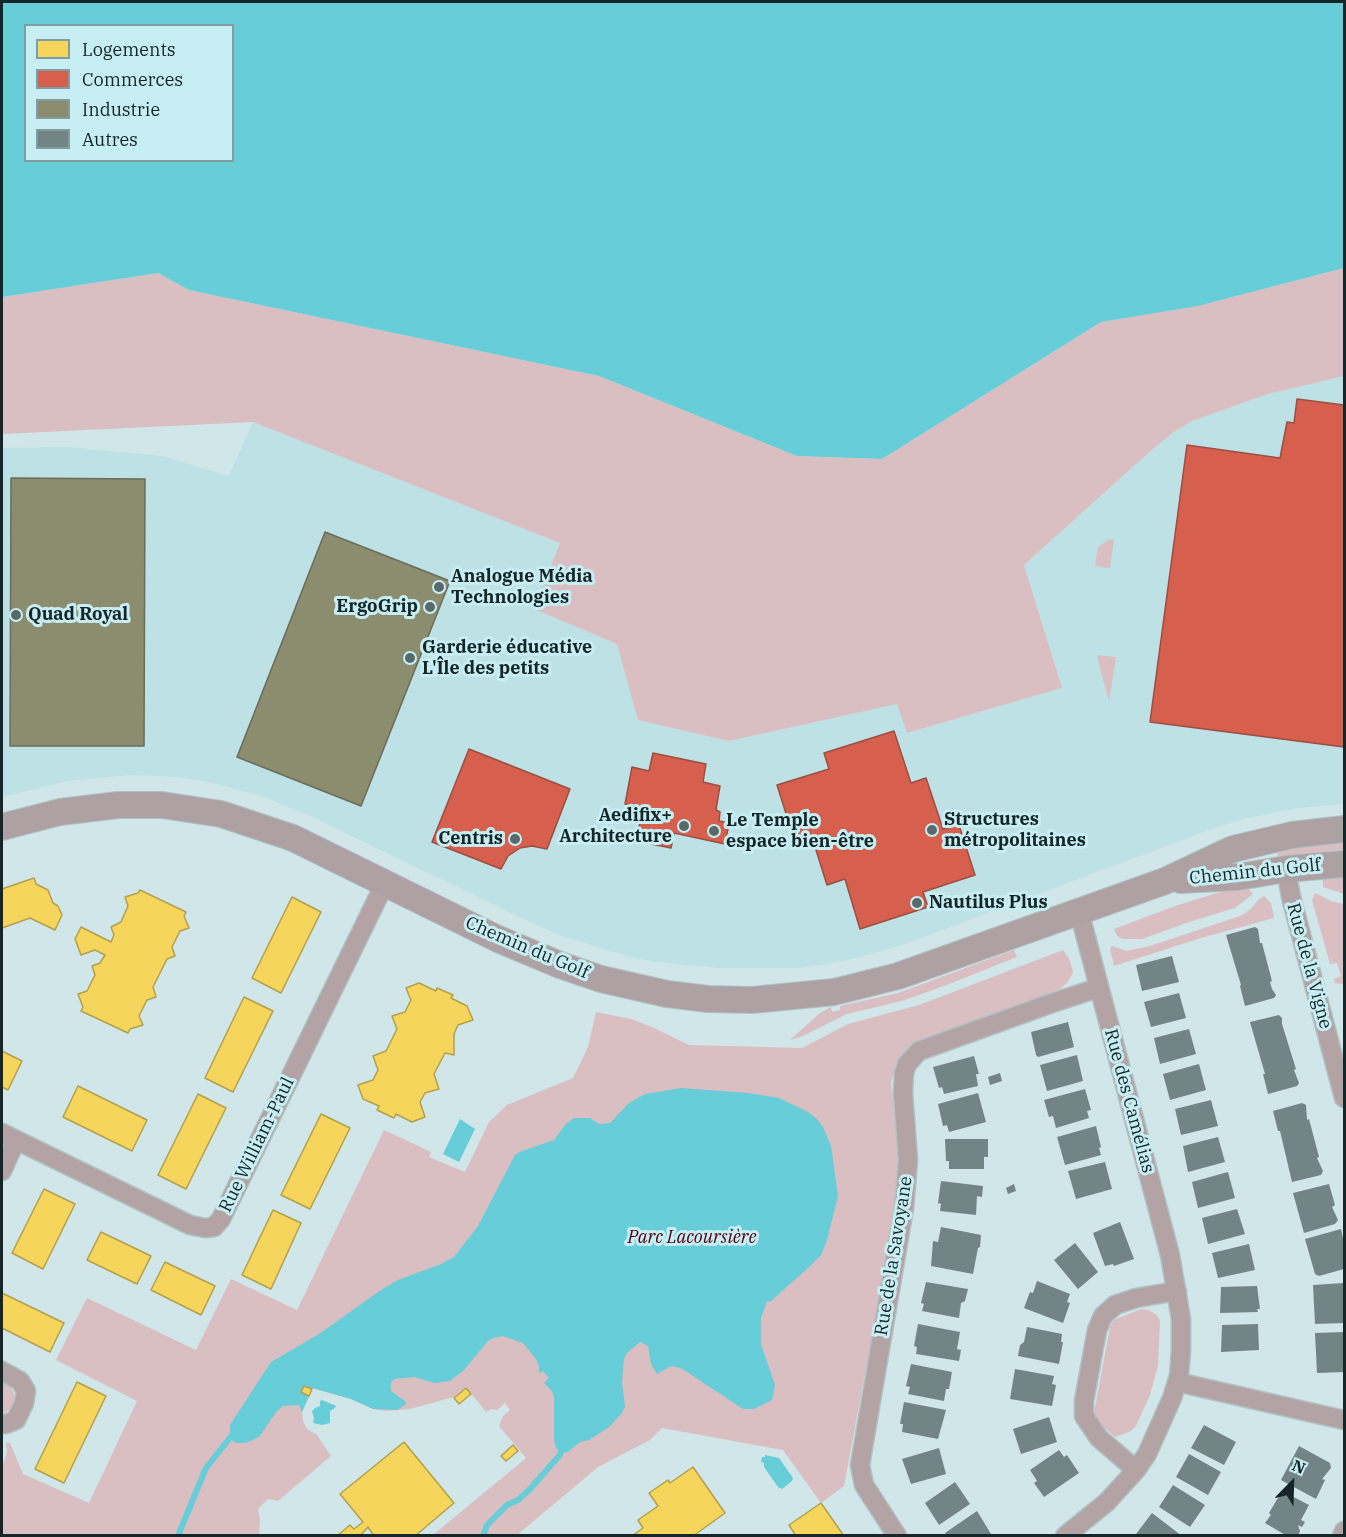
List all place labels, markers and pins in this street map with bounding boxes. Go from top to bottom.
place label: Analogue Média Technologies [451,566,593,608]
marker: Analogue Média Technologies [432,580,446,594]
place label: ErgoGrip [336,596,418,618]
marker: ErgoGrip [423,600,437,614]
place label: Quad Royal [28,604,128,626]
marker: Quad Royal [9,608,23,622]
place label: Garderie éducative L'Île des petits [422,637,592,680]
marker: Garderie éducative L'Île des petits [403,651,417,665]
place label: Aedifix+ Architecture [559,805,672,848]
place label: Structures métropolitaines [944,809,1086,852]
place label: Le Temple espace bien-être [726,810,874,852]
marker: Aedifix+ Architecture [677,819,691,833]
marker: Structures métropolitaines [925,823,939,837]
marker: Le Temple espace bien-être [707,824,721,838]
place label: Centris [438,828,503,850]
marker: Centris [508,832,522,846]
place label: Nautilus Plus [929,892,1048,914]
marker: Nautilus Plus [910,896,924,910]

